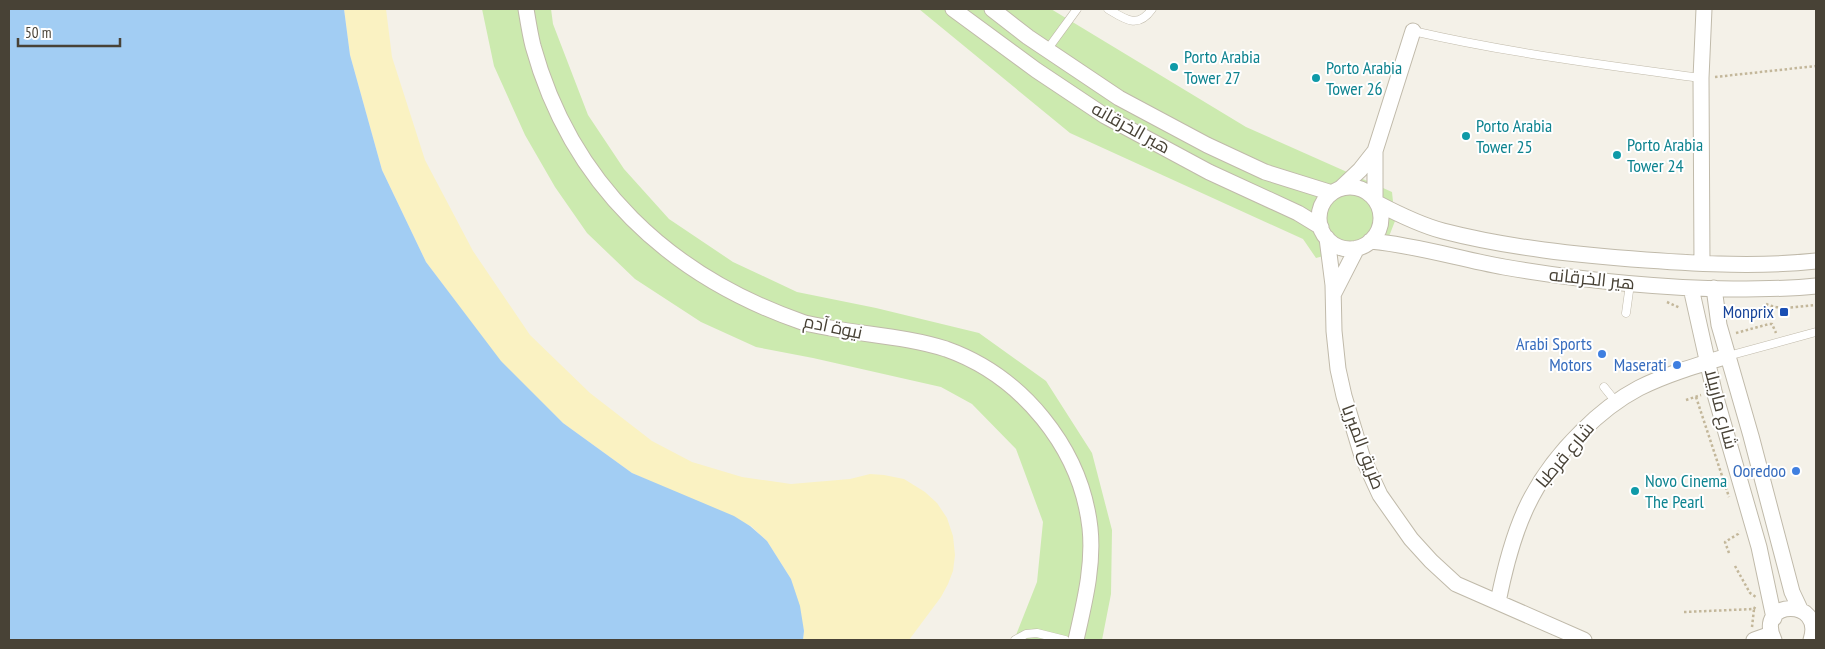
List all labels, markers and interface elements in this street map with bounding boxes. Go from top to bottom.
scale bar [18,15,120,47]
text: 50 m [25,23,51,42]
place label: Porto Arabia Tower 27 [1184,45,1260,89]
place label: Porto Arabia Tower 26 [1326,56,1402,100]
marker: Porto Arabia Tower 27 [1168,61,1180,73]
marker: Porto Arabia Tower 26 [1310,72,1322,84]
street label: هير الخرقانه [1088,97,1175,159]
place label: Porto Arabia Tower 25 [1476,114,1552,158]
marker: Porto Arabia Tower 25 [1460,130,1472,142]
place label: Porto Arabia Tower 24 [1627,133,1703,177]
marker: Porto Arabia Tower 24 [1611,149,1623,161]
street label: هير الخرقانه [1548,263,1636,294]
place label: Monprix [1723,300,1775,323]
marker: Monprix [1778,306,1790,318]
street label: نيوة آدم [801,309,865,345]
place label: Arabi Sports Motors [1516,332,1592,376]
marker: Arabi Sports Motors [1596,348,1608,360]
place label: Maserati [1614,353,1667,376]
marker: Maserati [1671,359,1683,371]
street label: شارع ماربيلا [1699,366,1743,452]
street label: طريق الميريا [1336,401,1390,493]
street label: شارع قرطبا [1530,417,1600,493]
place label: Ooredoo [1733,459,1786,482]
marker: Ooredoo [1790,465,1802,477]
place label: Novo Cinema The Pearl [1645,469,1727,513]
marker: Novo Cinema The Pearl [1629,485,1641,497]

